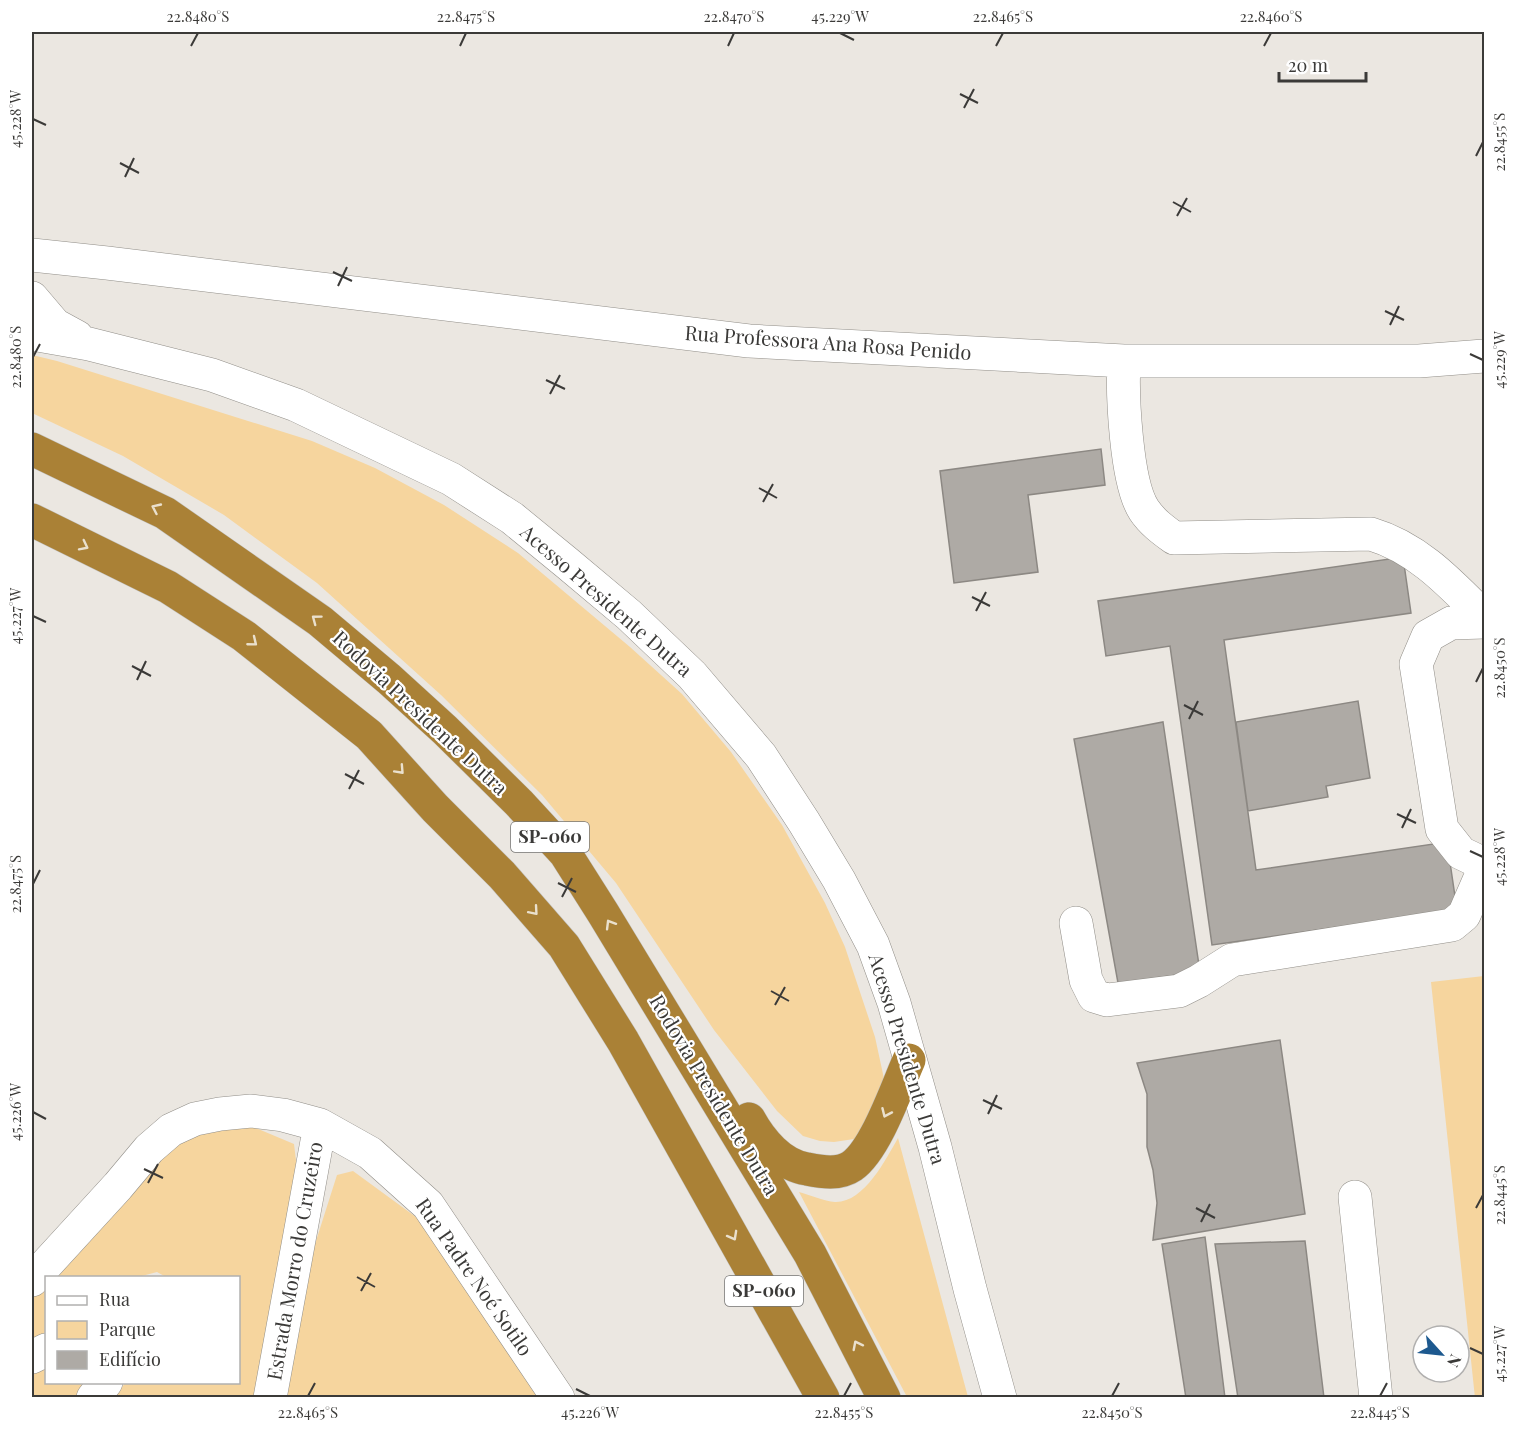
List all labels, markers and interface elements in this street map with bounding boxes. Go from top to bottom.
text: 22.8480°S [167,6,229,26]
text: 22.8475°S [437,6,495,26]
text: 22.8470°S [704,6,764,26]
text: 45.229°W [811,6,869,26]
text: 22.8465°S [973,6,1033,26]
text: 22.8460°S [1240,6,1302,26]
scale bar [1279,45,1366,83]
text: 20 m [1288,53,1328,77]
text: 45.228°W [5,89,25,148]
text: 22.8455°S [1489,113,1509,171]
street label: Rua Professora Ana Rosa Penido [684,318,972,365]
text: 22.8480°S [5,326,25,388]
text: 45.229°W [1489,331,1509,389]
one-way arrow [151,504,162,516]
street label: Acesso Presidente Dutra [515,517,699,682]
one-way arrow [77,539,88,550]
text: 45.227°W [5,587,25,644]
one-way arrow [312,615,323,626]
street label: Rodovia Presidente Dutra [328,624,514,800]
one-way arrow [246,635,257,646]
text: 22.8450°S [1489,637,1509,699]
one-way arrow [393,763,404,773]
road number: SP-060 [511,822,589,852]
text: 45.228°W [1489,827,1509,886]
text: 22.8475°S [5,855,25,913]
one-way arrow [527,905,538,915]
one-way arrow [606,920,617,930]
street label: Acesso Presidente Dutra [863,949,953,1167]
street label: Rodovia Presidente Dutra [645,989,786,1200]
text: 45.226°W [5,1083,25,1141]
one-way arrow [881,1107,893,1118]
street label: Estrada Morro do Cruzeiro [259,1139,328,1382]
text: 22.8445°S [1489,1165,1509,1225]
street label: Rua Padre Noé Sotilo [411,1192,540,1361]
one-way arrow [726,1230,737,1240]
legend [45,1276,240,1384]
road number: SP-060 [725,1276,803,1306]
text: Rua [99,1287,130,1311]
text: Parque [99,1317,156,1341]
north arrow [1411,1324,1471,1384]
text: 45.227°W [1489,1325,1509,1382]
one-way arrow [853,1341,864,1352]
text: Edifício [99,1347,161,1371]
text: N [1443,1351,1467,1371]
text: 22.8465°S [278,1402,338,1422]
text: 45.226°W [561,1402,619,1422]
text: 22.8455°S [815,1402,873,1422]
text: 22.8450°S [1081,1402,1143,1422]
text: 22.8445°S [1350,1402,1410,1422]

